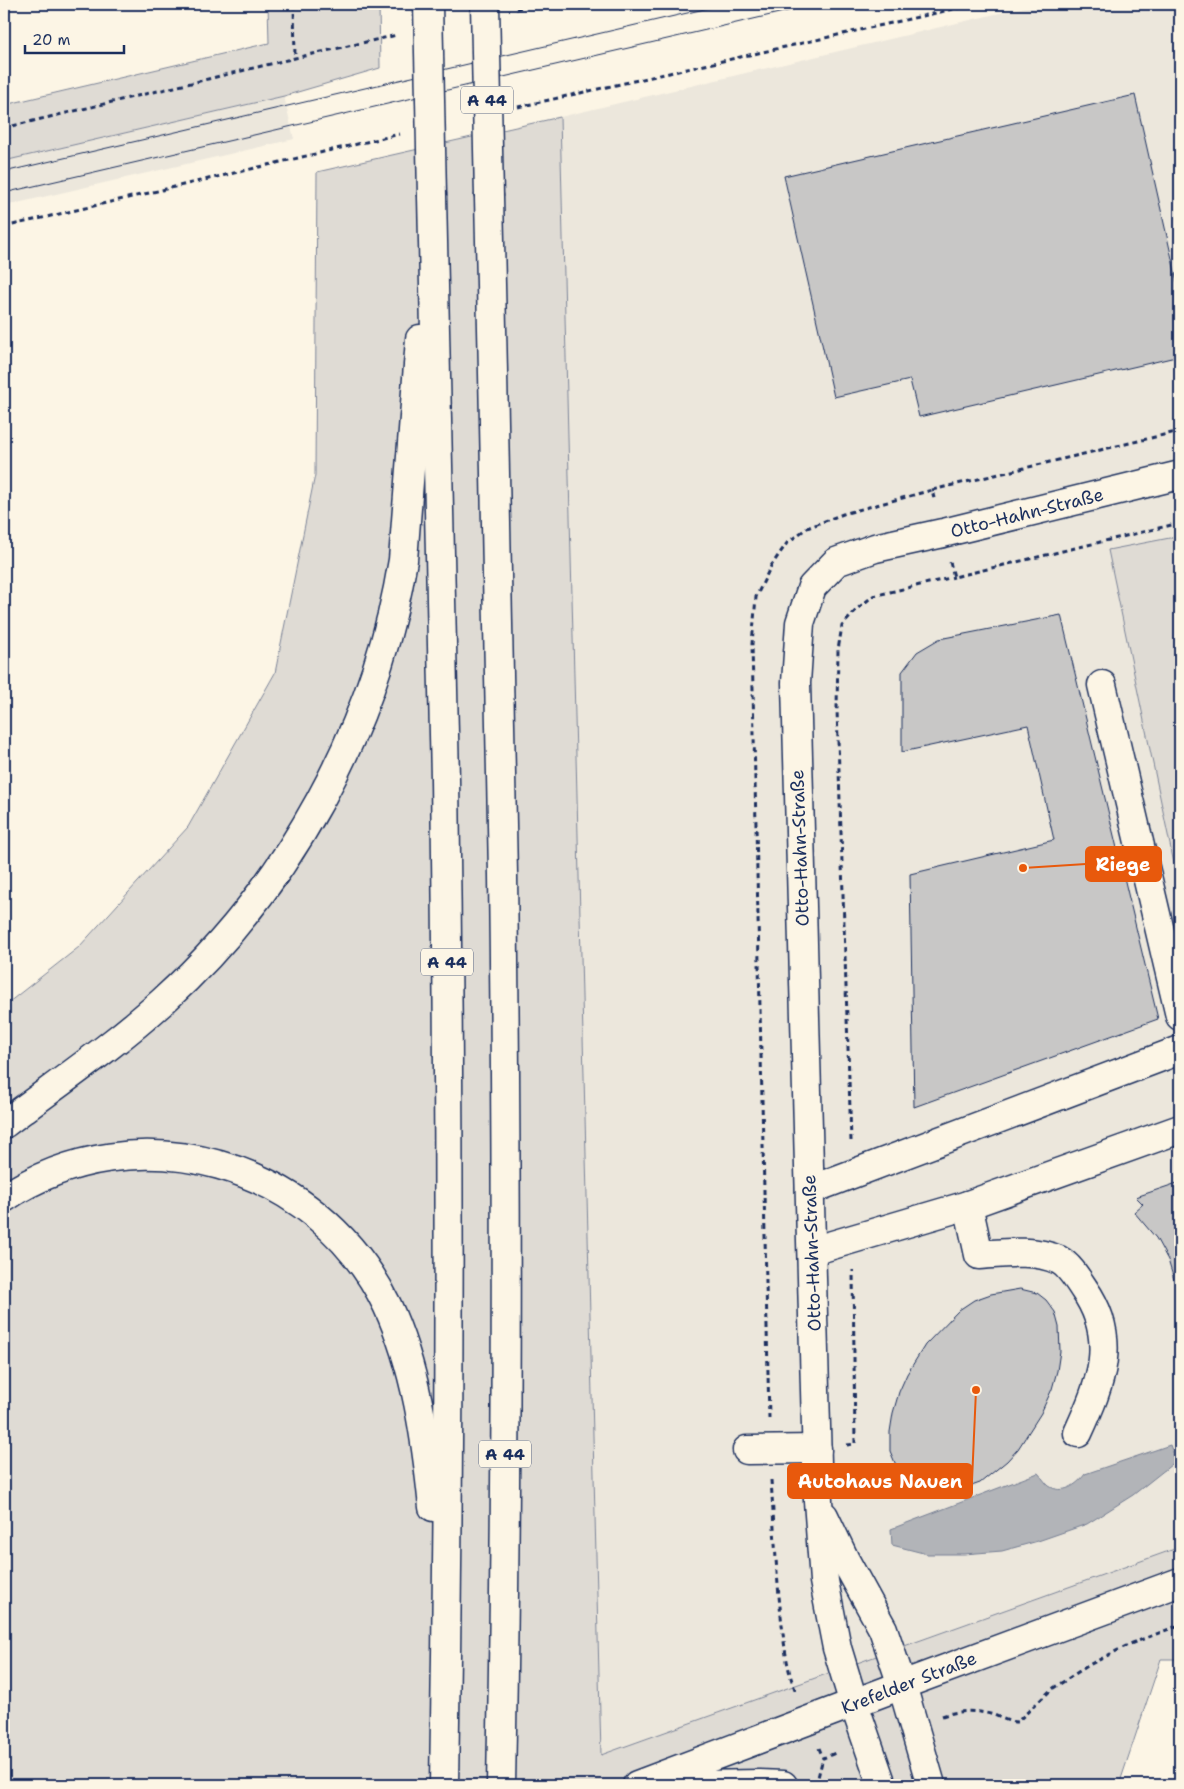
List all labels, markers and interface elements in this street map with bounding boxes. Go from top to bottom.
scale bar [25,22,124,54]
text: 20 m [32,30,71,50]
road number: A 44 [461,86,513,114]
street label: Otto-Hahn-Straße [948,482,1106,544]
street label: Otto-Hahn-Straße [785,769,815,927]
callout: Riege [1086,847,1161,881]
text: Riege [1096,852,1150,877]
road number: A 44 [421,949,473,976]
street label: Otto-Hahn-Straße [797,1174,827,1332]
road number: A 44 [479,1440,531,1468]
callout: Autohaus Nauen [788,1464,972,1498]
text: Autohaus Nauen [798,1469,963,1494]
street label: Krefelder Straße [838,1646,980,1720]

